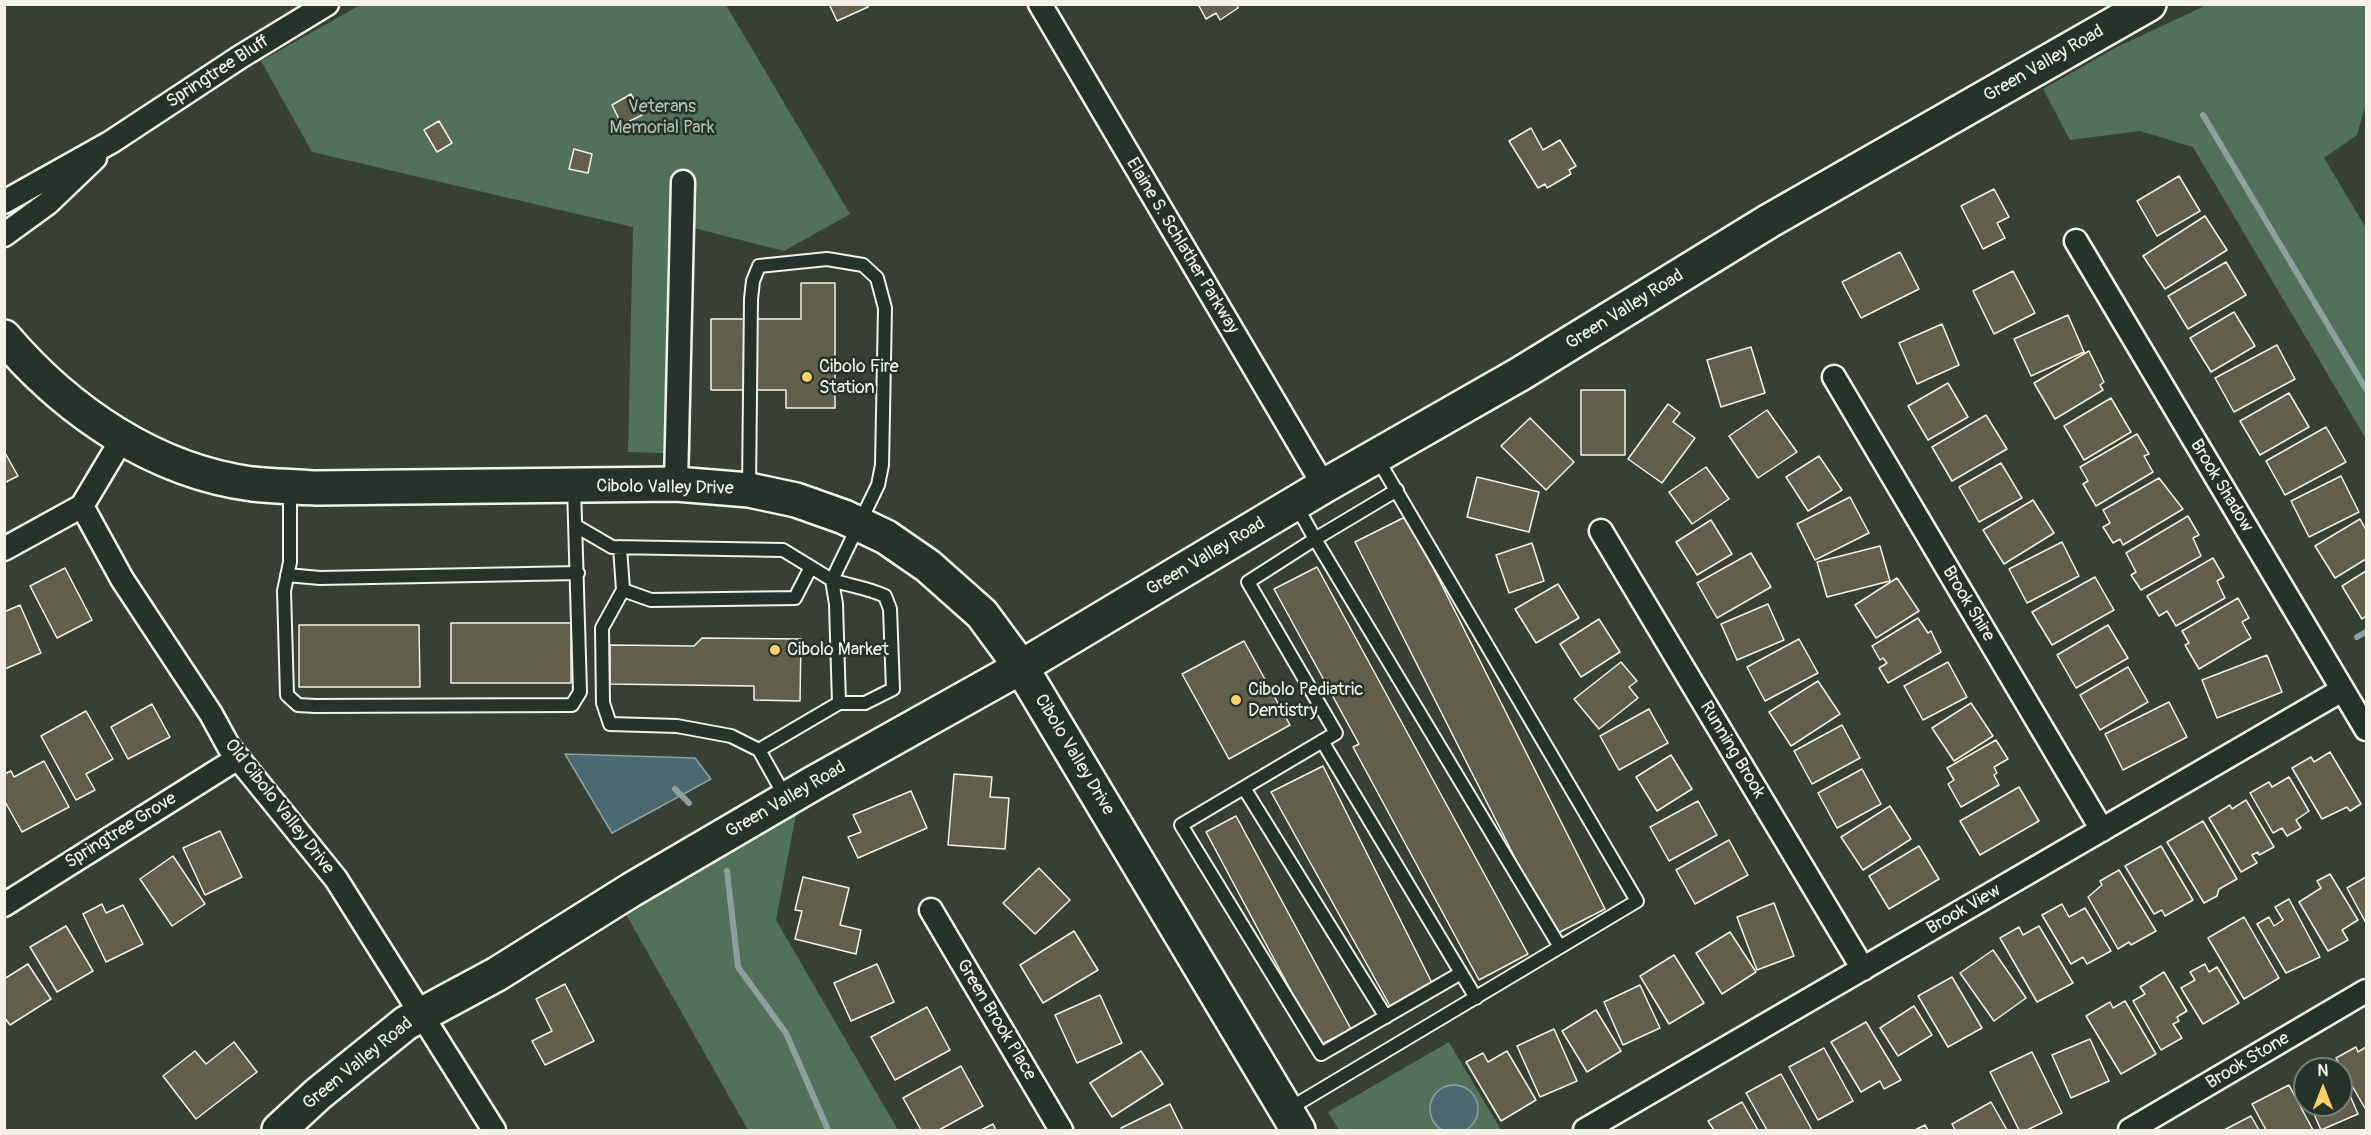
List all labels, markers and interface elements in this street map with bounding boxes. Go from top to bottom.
street label: Green Valley Road [1980,21,2108,107]
street label: Springtree Bluff [163,31,273,113]
park label: Veterans Memorial Park [609,96,715,138]
street label: Elaine S. Schlather Parkway [1121,154,1243,338]
street label: Green Valley Road [1562,265,1688,355]
place label: Cibolo Fire Station [819,356,899,398]
marker: Cibolo Fire Station [800,370,814,384]
street label: Brook Shadow [2185,436,2257,536]
street label: Cibolo Valley Drive [596,476,734,500]
street label: Green Valley Road [1143,513,1269,601]
street label: Brook Shire [1937,562,1999,646]
place label: Cibolo Market [787,639,889,661]
marker: Cibolo Market [768,643,782,657]
place label: Cibolo Pediatric Dentistry [1248,679,1363,722]
street label: Cibolo Valley Drive [1029,691,1119,819]
marker: Cibolo Pediatric Dentistry [1229,693,1243,707]
street label: Running Brook [1695,698,1769,802]
street label: Old Cibolo Valley Drive [219,735,339,879]
street label: Green Valley Road [722,757,850,843]
street label: Springtree Grove [61,788,181,874]
street label: Brook View [1923,880,2005,940]
street label: Green Brook Place [951,956,1041,1084]
street label: Green Valley Road [299,1013,417,1115]
street label: Brook Stone [2202,1028,2294,1094]
north arrow [2293,1057,2353,1117]
text: N [2318,1061,2328,1081]

